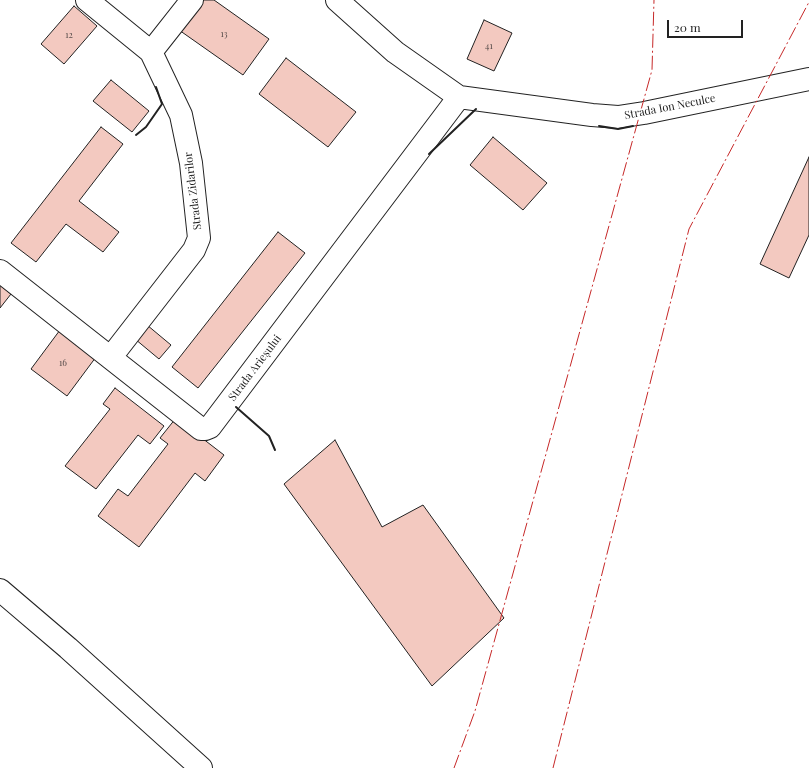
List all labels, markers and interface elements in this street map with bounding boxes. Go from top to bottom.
scale bar [669,12,745,38]
text: 20 m [674,19,701,35]
house number: 13 [220,29,228,39]
house number: 12 [65,30,73,40]
house number: 41 [485,41,493,51]
street label: Strada Ion Neculce [623,92,717,122]
street label: Strada Zidarilor [182,151,204,231]
street label: Strada Arieșului [226,332,284,404]
house number: 16 [59,358,67,368]

